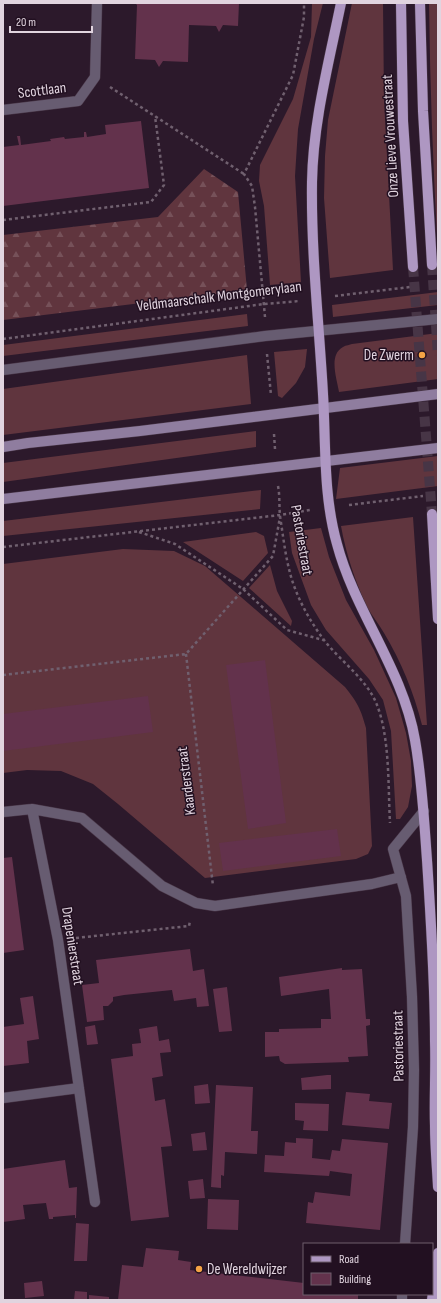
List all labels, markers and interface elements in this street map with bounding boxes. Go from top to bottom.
scale bar [10,8,92,34]
text: 20 m [16,15,36,30]
street label: Onze Lieve Vrouwestraat [378,73,403,198]
street label: Scottlaan [17,78,67,103]
street label: Veldmaarschalk Montgomerylaan [135,277,303,316]
place label: De Zwerm [364,346,414,365]
marker: De Zwerm [417,350,427,360]
street label: Pastoriestraat [286,503,317,577]
street label: Kaarderstraat [173,745,200,816]
street label: Drapenierstraat [57,906,88,987]
street label: Pastoriestraat [388,1010,409,1082]
legend [303,1243,433,1295]
text: Road [339,1252,359,1267]
place label: De Wereldwijzer [207,1260,288,1279]
marker: De Wereldwijzer [194,1264,204,1274]
text: Building [339,1272,371,1287]

